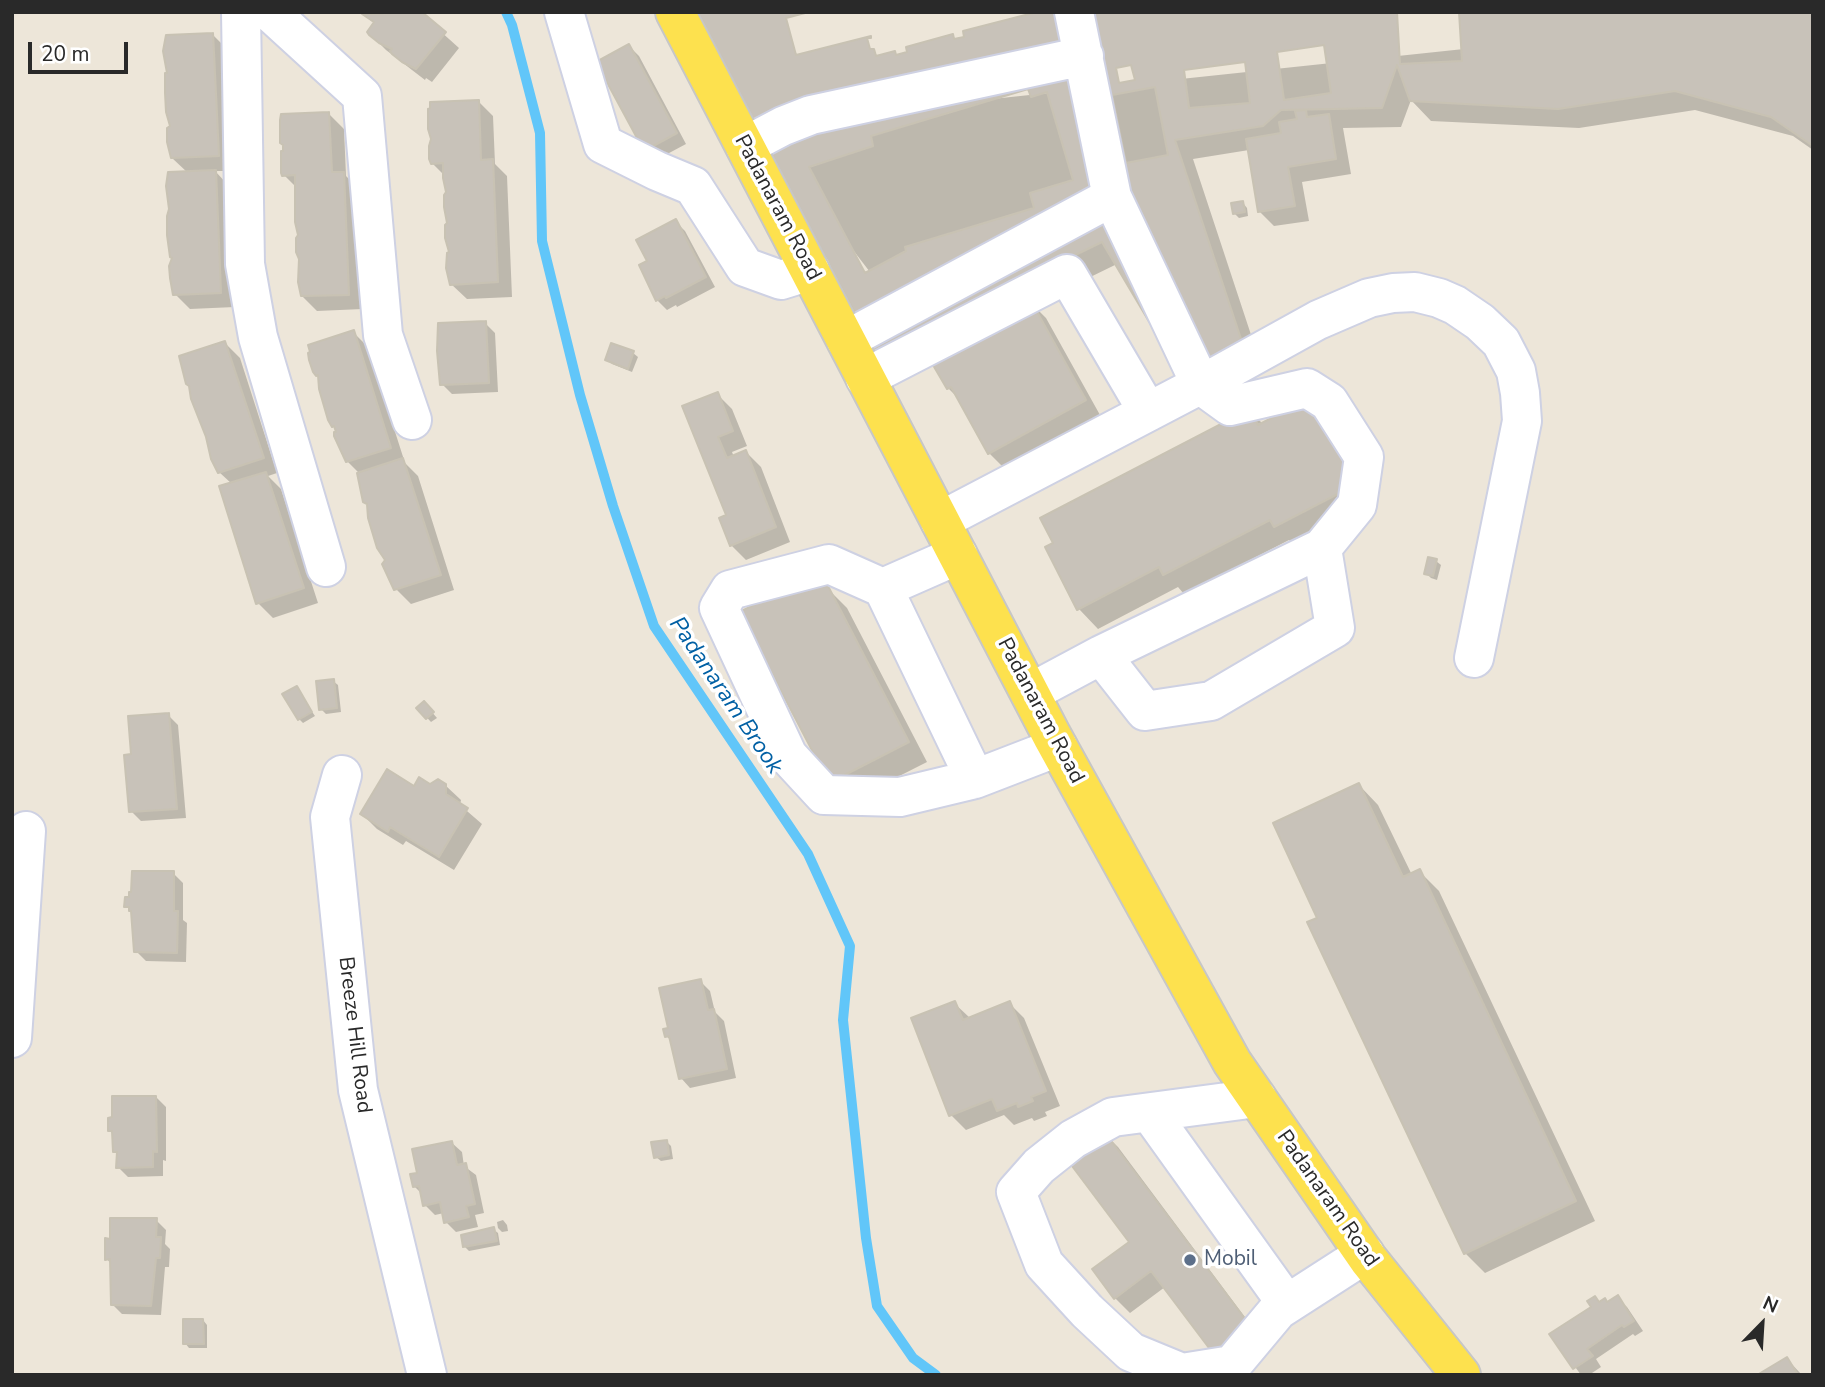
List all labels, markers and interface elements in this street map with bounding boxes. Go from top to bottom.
scale bar [32,28,131,72]
text: 20 m [41,40,90,68]
street label: Padanaram Road [728,131,826,285]
water label: Padanaram Brook [662,612,788,780]
street label: Padanaram Road [991,634,1089,788]
street label: Breeze Hill Road [332,955,376,1115]
street label: Padanaram Road [1270,1126,1384,1272]
place label: Mobil [1204,1247,1257,1273]
marker: Mobil [1182,1252,1198,1268]
north arrow [1727,1289,1797,1359]
text: N [1759,1290,1782,1320]

